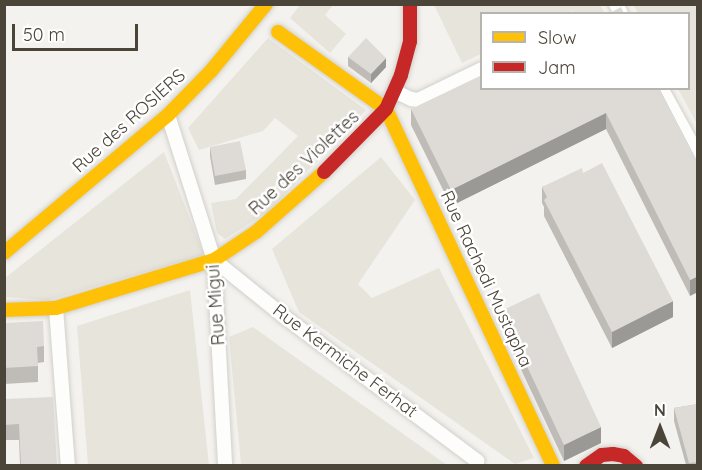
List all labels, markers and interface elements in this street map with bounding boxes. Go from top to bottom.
scale bar [15,12,141,50]
legend [480,12,690,90]
text: 50 m [23,23,65,46]
text: Slow [538,26,576,49]
text: Jam [538,56,576,79]
street label: Rue des ROSIERS [68,65,190,177]
street label: Rue des Violettes [244,106,364,220]
street label: Rue Rachedi Mustapha [436,187,536,371]
street label: Rue Migui [202,264,230,346]
street label: Rue Kermiche Ferhat [269,300,421,422]
north arrow [630,398,690,458]
text: N [654,400,666,420]

